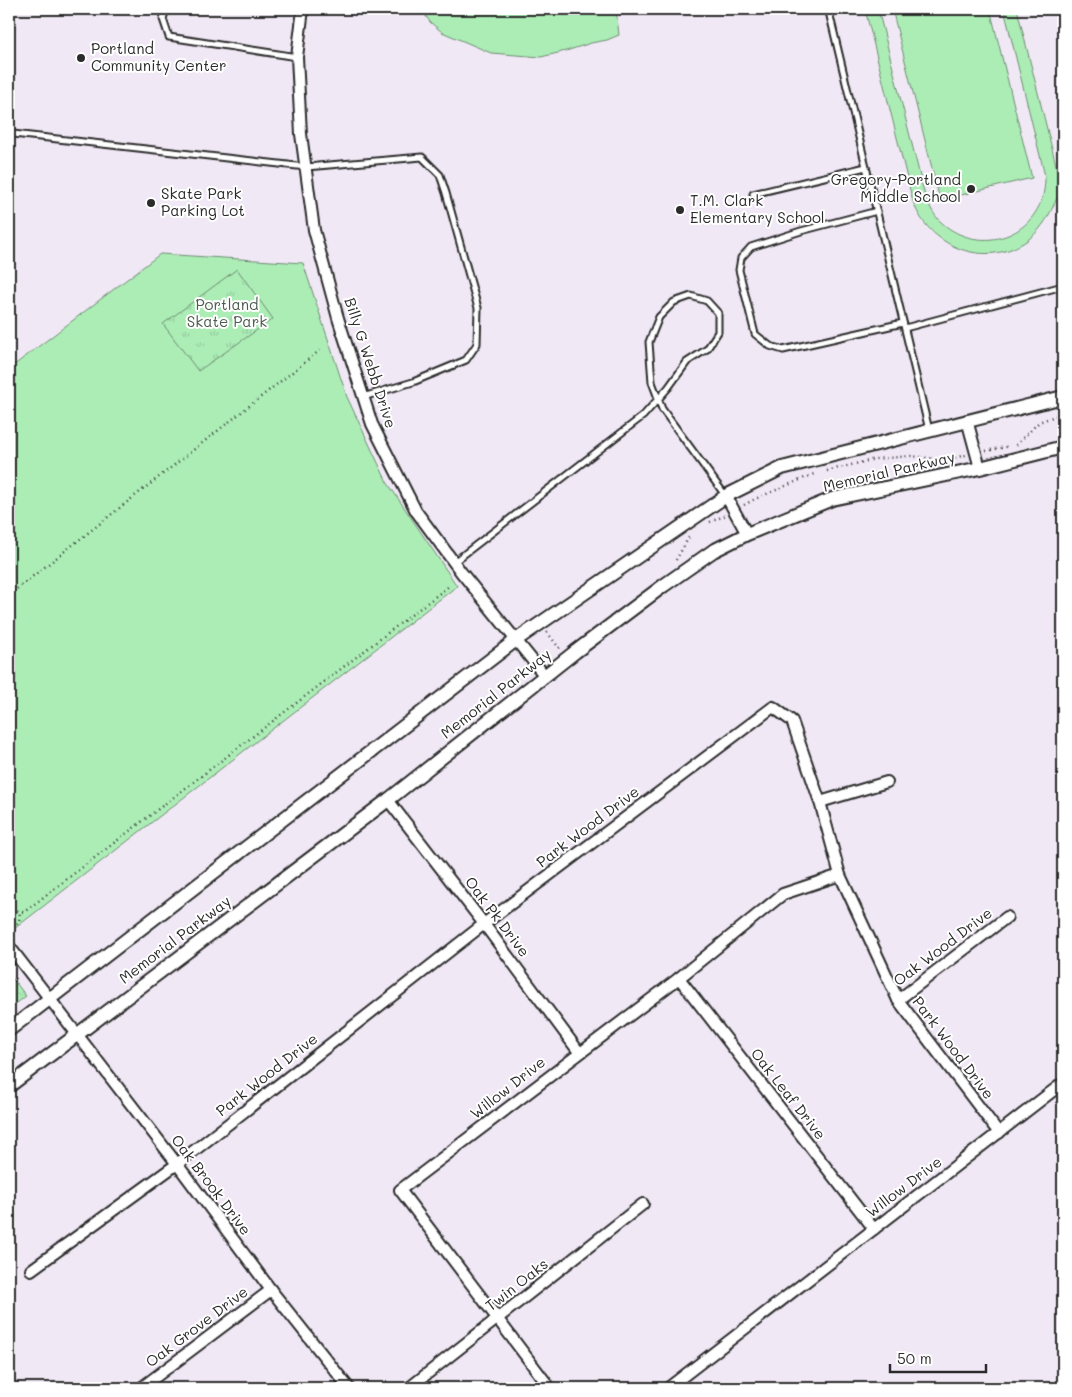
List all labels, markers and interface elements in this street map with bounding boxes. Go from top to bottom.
place label: Portland Community Center [91,38,227,75]
marker: Portland Community Center [75,52,87,64]
place label: Gregory-Portland Middle School [831,169,961,206]
place label: Skate Park Parking Lot [161,183,245,220]
marker: Gregory-Portland Middle School [965,183,977,195]
place label: T.M. Clark Elementary School [690,190,825,227]
marker: Skate Park Parking Lot [145,197,157,209]
marker: T.M. Clark Elementary School [674,204,686,216]
park label: Portland Skate Park [187,294,267,331]
street label: Billy G Webb Drive [340,295,401,430]
street label: Memorial Parkway [821,446,957,496]
street label: Memorial Parkway [436,644,555,743]
street label: Park Wood Drive [532,781,643,871]
street label: Oak Pk Drive [461,872,535,961]
street label: Memorial Parkway [114,891,234,988]
street label: Oak Wood Drive [889,902,996,990]
street label: Park Wood Drive [909,992,999,1103]
street label: Park Wood Drive [211,1028,321,1120]
street label: Oak Leaf Drive [747,1044,831,1143]
street label: Willow Drive [466,1052,549,1123]
street label: Oak Brook Drive [167,1130,256,1239]
street label: Willow Drive [861,1151,945,1221]
street label: Twin Oaks [481,1253,552,1315]
street label: Oak Grove Drive [141,1281,252,1371]
scale bar [890,1342,986,1374]
text: 50 m [897,1348,932,1368]

